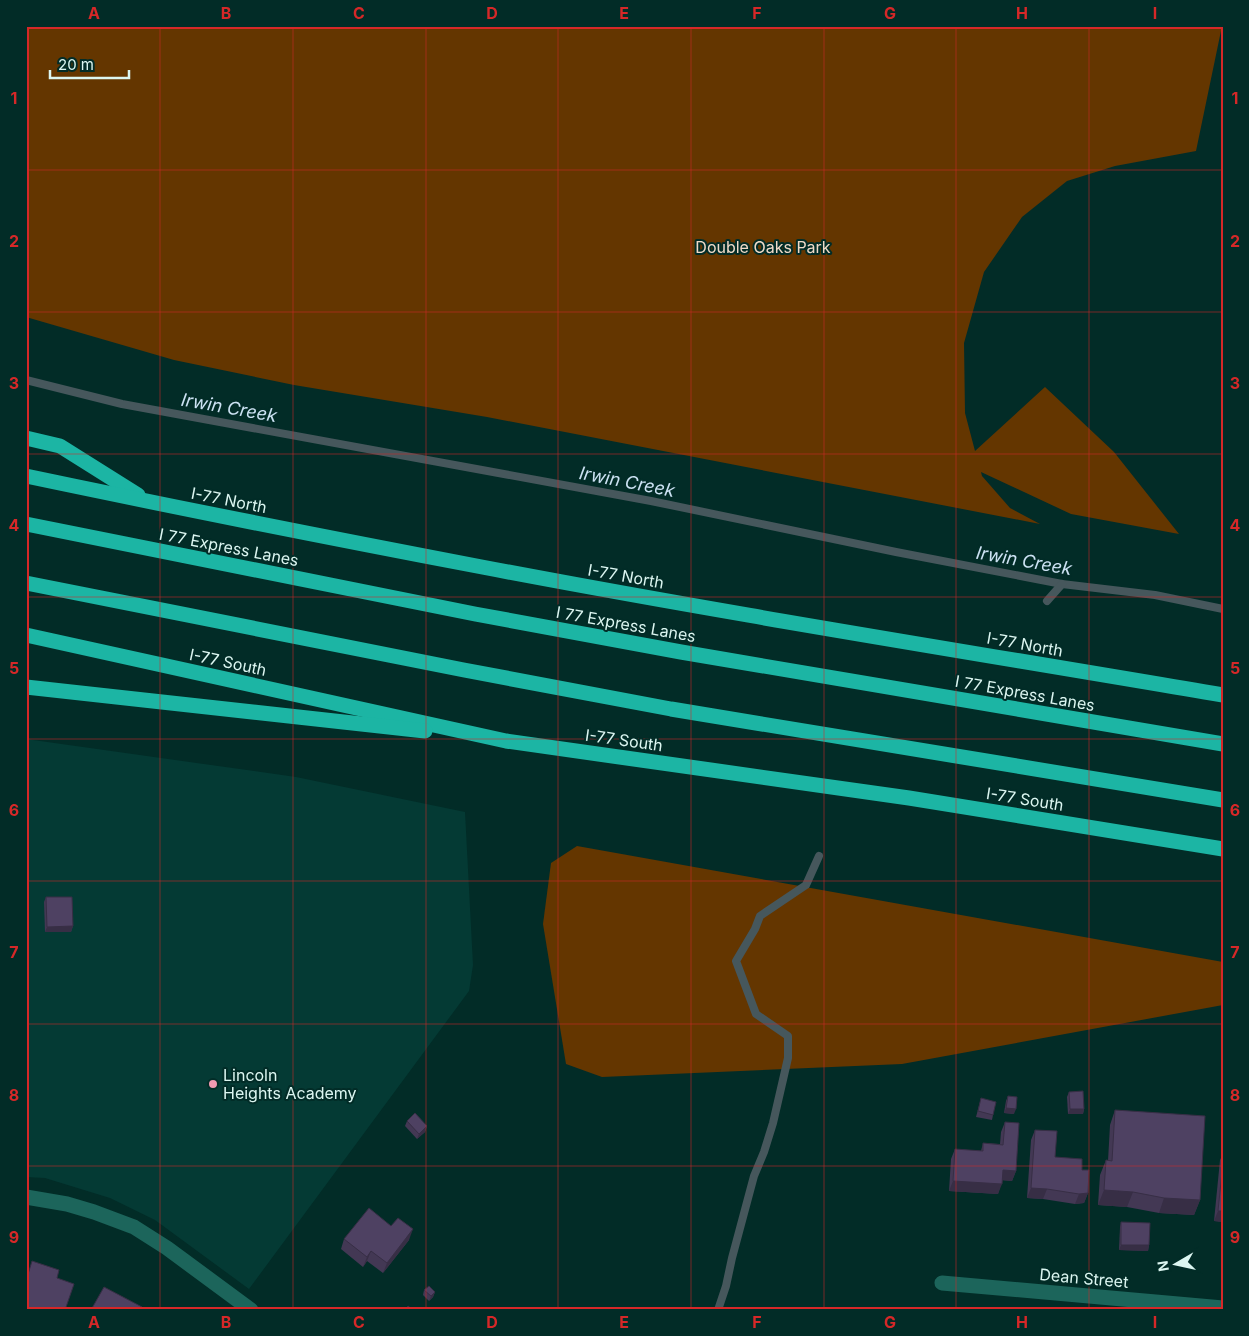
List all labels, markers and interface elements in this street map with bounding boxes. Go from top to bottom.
text: A [88,3,100,23]
text: B [221,3,231,23]
text: C [353,3,365,23]
text: D [486,3,498,23]
text: E [619,3,629,23]
text: F [752,3,762,23]
text: G [884,3,896,23]
text: H [1016,3,1028,23]
text: I [1153,3,1157,23]
scale bar [50,48,129,80]
text: 20 m [58,55,94,74]
text: 1 [11,88,17,108]
text: 1 [1232,88,1238,108]
text: 2 [9,231,19,251]
text: 2 [1230,231,1240,251]
park label: Double Oaks Park [695,237,831,257]
text: 3 [9,373,19,393]
text: 3 [1230,373,1240,393]
water label: Irwin Creek [180,389,280,426]
water label: Irwin Creek [578,462,678,501]
street label: I-77 North [189,483,269,517]
text: 4 [9,515,20,535]
text: 4 [1230,515,1241,535]
street label: I 77 Express Lanes [158,524,300,570]
water label: Irwin Creek [975,542,1075,579]
street label: I-77 North [586,559,666,593]
street label: I 77 Express Lanes [555,602,697,646]
street label: I-77 North [985,627,1065,661]
street label: I-77 South [188,644,268,680]
text: 5 [9,658,19,678]
text: 5 [1230,658,1240,678]
street label: I 77 Express Lanes [954,671,1096,715]
street label: I-77 South [584,725,664,755]
street label: I-77 South [985,783,1065,815]
text: 6 [9,800,19,820]
text: 6 [1230,800,1240,820]
text: 7 [9,942,19,962]
text: 7 [1230,942,1240,962]
place label: Lincoln Heights Academy [223,1065,357,1103]
marker: Lincoln Heights Academy [207,1078,219,1090]
text: 8 [9,1085,19,1105]
text: 8 [1230,1085,1240,1105]
text: 9 [9,1227,19,1247]
text: 9 [1230,1227,1240,1247]
north arrow [1152,1238,1202,1288]
text: N [1153,1260,1172,1273]
street label: Dean Street [1039,1264,1129,1292]
text: A [88,1312,100,1332]
text: B [221,1312,231,1332]
text: C [353,1312,365,1332]
text: D [486,1312,498,1332]
text: E [619,1312,629,1332]
text: F [752,1312,762,1332]
text: G [884,1312,896,1332]
text: H [1016,1312,1028,1332]
text: I [1153,1312,1157,1332]

